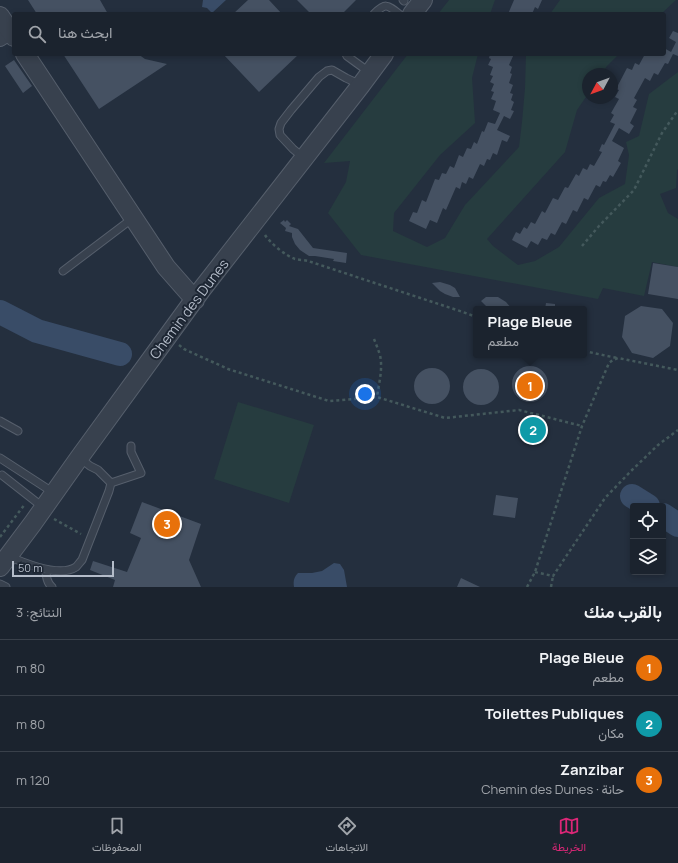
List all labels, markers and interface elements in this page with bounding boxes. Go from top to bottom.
search box [12,12,666,56]
text: ابحث هنا [58,22,112,43]
icon: search [26,23,48,45]
north arrow [582,68,618,104]
street label: Chemin des Dunes [145,255,233,363]
popup [473,306,587,358]
text: Plage Bleue [488,311,572,332]
text: مطعم [488,332,519,350]
pin: 1 [517,371,543,401]
your location [355,384,375,404]
pin: 2 [520,415,546,445]
map controls [630,503,666,575]
button: locate [630,503,666,539]
pin: 3 [154,509,180,539]
button: layers [630,539,666,575]
scale bar [12,559,114,578]
text: 50 m [18,560,43,575]
text: بالقرب منك [584,600,662,623]
text: النتائج: 3 [16,603,62,621]
text: Plage Bleue [539,647,624,668]
text: 80 m [16,659,45,677]
text: 1 [646,659,652,677]
text: مطعم [593,668,624,686]
text: Toilettes Publiques [485,703,624,724]
text: 80 m [16,715,45,733]
text: 2 [645,715,653,733]
text: مكان [598,724,624,742]
text: Zanzibar [560,759,624,780]
text: 120 m [16,771,50,789]
text: 3 [645,771,653,789]
text: حانة · Chemin des Dunes [481,780,624,798]
tab: المحفوظات [92,815,142,857]
tab: الاتجاهات [325,815,368,857]
tab: الخريطة [552,815,586,857]

